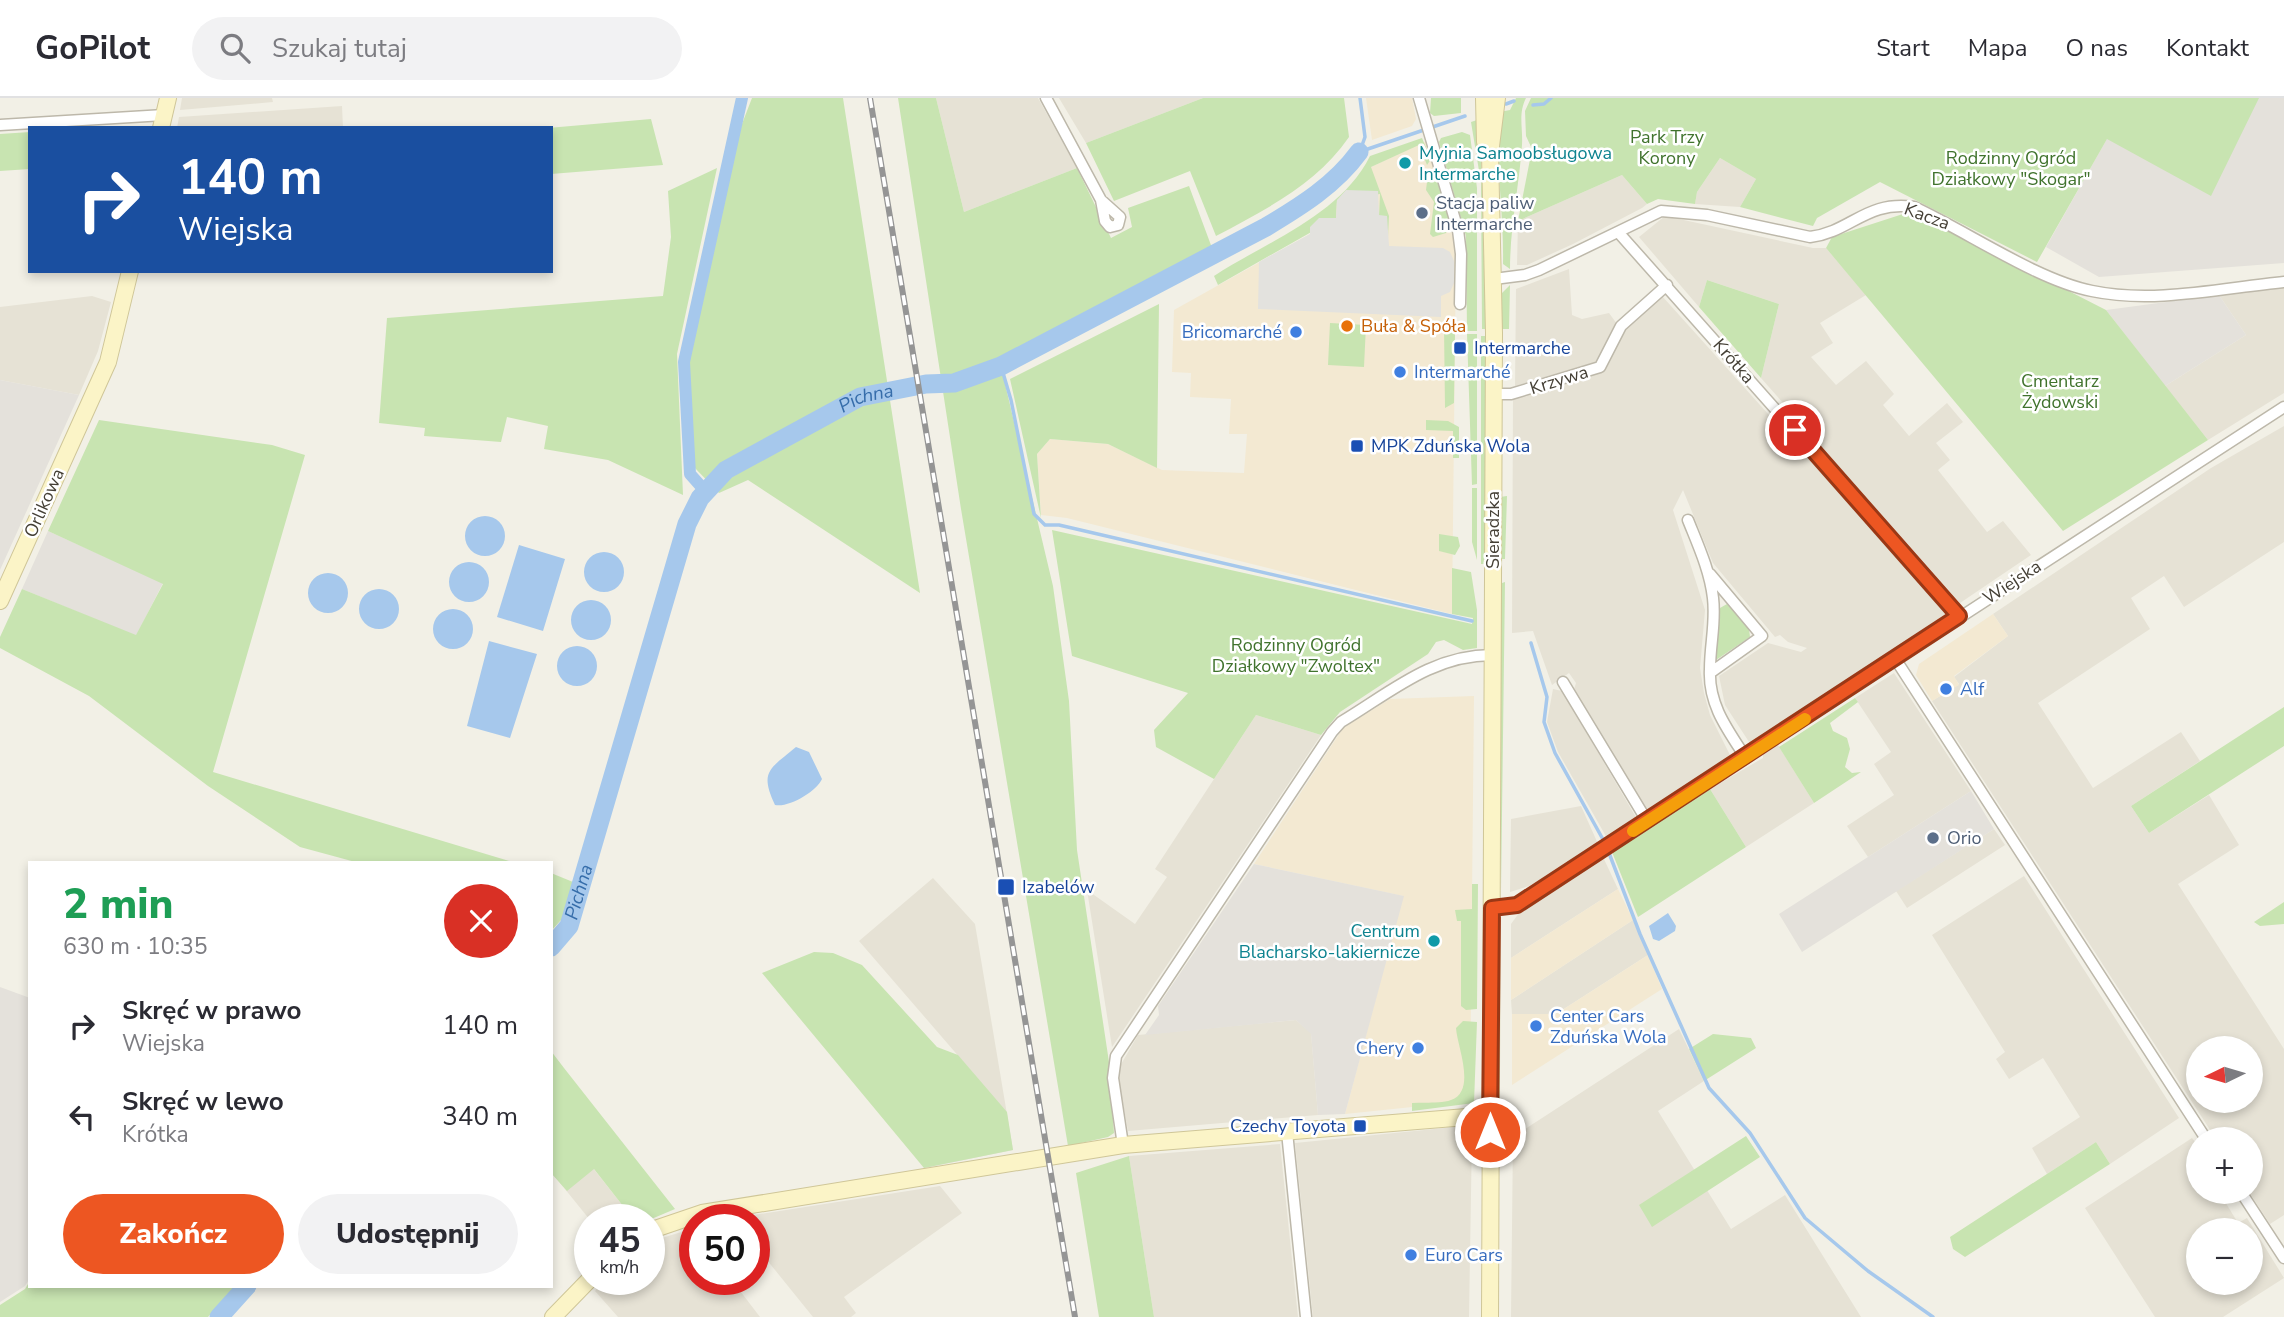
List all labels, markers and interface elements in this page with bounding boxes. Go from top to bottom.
search box [192,17,682,80]
text: GoPilot [35,26,150,71]
icon: search [216,29,254,67]
text: Szukaj tutaj [272,31,407,66]
text: Start [1876,32,1930,64]
text: Mapa [1968,32,2028,64]
text: O nas [2066,32,2128,64]
text: Kontakt [2166,32,2249,64]
park label: Park Trzy Korony [1630,125,1705,170]
place label: Myjnia Samoobsługowa Intermarche [1419,141,1612,186]
text: 140 m [178,144,322,211]
park label: Rodzinny Ogród Działkowy "Skogar" [1931,146,2091,191]
icon: right [63,154,154,245]
marker: Myjnia Samoobsługowa Intermarche [1397,155,1413,171]
place label: Stacja paliw Intermarche [1436,191,1534,236]
street label: Kacza [1901,197,1953,235]
marker: Stacja paliw Intermarche [1414,205,1430,221]
text: Wiejska [178,208,293,251]
place label: Buła & Spóła [1361,314,1466,338]
marker: Buła & Spóła [1339,318,1355,334]
place label: Bricomarché [1182,320,1282,344]
marker: Bricomarché [1288,324,1304,340]
street label: Krótka [1708,333,1760,389]
place label: Intermarche [1474,336,1570,360]
marker: Intermarche [1452,340,1468,356]
place label: Intermarché [1414,360,1510,384]
street label: Krzywa [1527,360,1591,400]
marker: Intermarché [1392,364,1408,380]
park label: Cmentarz Żydowski [2021,369,2099,414]
water label: Pichna [834,378,896,419]
pin [1765,400,1825,460]
icon: arrive [1776,411,1814,449]
place label: MPK Zduńska Wola [1371,434,1530,458]
marker: MPK Zduńska Wola [1349,438,1365,454]
street label: Orlikowa [18,465,70,541]
street label: Sieradzka [1481,491,1505,569]
street label: Wiejska [1978,554,2046,610]
park label: Rodzinny Ogród Działkowy "Zwoltex" [1212,633,1380,678]
place label: Alf [1960,677,1985,701]
marker: Alf [1938,681,1954,697]
place label: Orio [1947,826,1981,850]
marker: Orio [1925,830,1941,846]
water label: Pichna [558,861,599,923]
place label: Izabelów [1022,875,1095,899]
text: 2 min [63,876,173,933]
marker: Izabelów [996,877,1016,897]
button: close [444,884,518,958]
place label: Centrum Blacharsko-lakiernicze [1239,919,1420,964]
text: 630 m · 10:35 [63,931,208,962]
marker: Centrum Blacharsko-lakiernicze [1426,933,1442,949]
text: Skręć w prawo [122,993,302,1028]
place label: Center Cars Zduńska Wola [1550,1004,1667,1049]
icon: right [63,1007,101,1045]
text: 140 m [442,1008,518,1043]
marker: Center Cars Zduńska Wola [1528,1018,1544,1034]
text: Wiejska [122,1028,205,1059]
place label: Chery [1356,1036,1405,1060]
north arrow [2186,1036,2263,1113]
map controls [2186,1036,2263,1295]
marker: Chery [1410,1040,1426,1056]
text: Skręć w lewo [122,1084,284,1119]
position arrow [1453,1095,1527,1169]
icon: left [63,1098,101,1136]
text: 340 m [442,1099,518,1134]
place label: Czechy Toyota [1230,1114,1346,1138]
marker: Czechy Toyota [1352,1118,1368,1134]
text: Krótka [122,1119,189,1150]
button: + [2186,1127,2263,1204]
button: Zakończ [63,1194,284,1274]
button: Udostępnij [298,1194,518,1274]
speed limit sign: 50 [679,1204,770,1295]
text: 45 [598,1217,641,1264]
button: − [2186,1218,2263,1295]
place label: Euro Cars [1425,1243,1503,1267]
marker: Euro Cars [1403,1247,1419,1263]
text: km/h [600,1255,639,1279]

